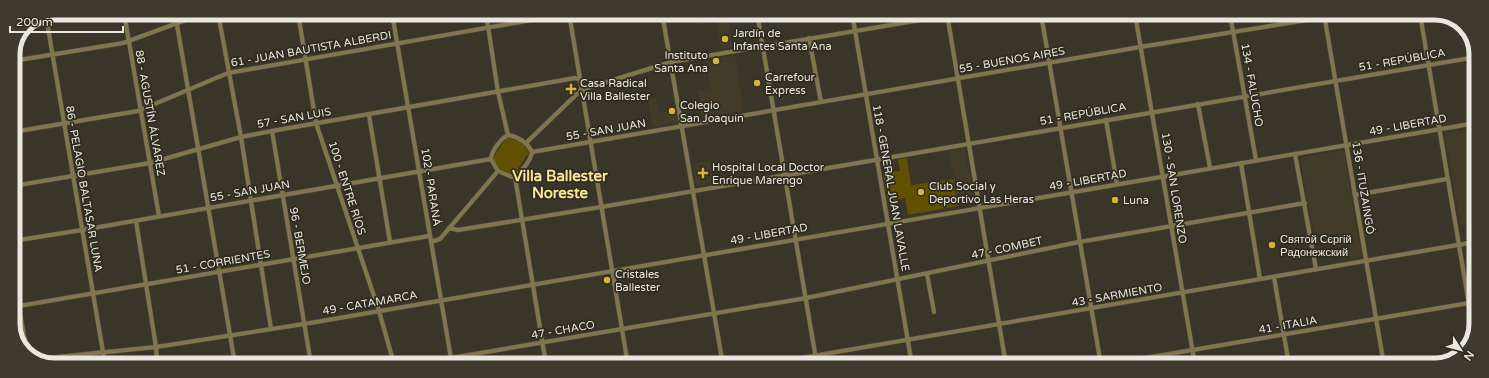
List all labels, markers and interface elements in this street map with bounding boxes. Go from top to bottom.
scale bar [10,8,123,34]
text: 200 m [16,15,53,29]
place label: Jardín de Infantes Santa Ana [733,27,832,53]
street label: 61 - JUAN BAUTISTA ALBERDI [230,28,392,70]
marker: Jardín de Infantes Santa Ana [720,34,730,44]
street label: 134 - FALUCHO [1238,42,1266,128]
street label: 55 - BUENOS AIRES [958,44,1066,76]
street label: 51 - REPÚBLICA [1358,45,1446,74]
street label: 88 - AGUSTÍN ÁLVAREZ [132,49,168,177]
place label: Instituto Santa Ana [654,49,708,75]
marker: Instituto Santa Ana [711,56,721,66]
place label: Carrefour Express [765,71,816,97]
place label: Casa Radical Villa Ballester [580,77,651,103]
marker: Carrefour Express [752,78,762,88]
marker: Casa Radical Villa Ballester [565,83,577,95]
place label: Colegio San Joaquín [680,99,744,125]
street label: 51 - REPÚBLICA [1039,99,1127,128]
street label: 118 - GENERAL JUAN LAVALLE [870,103,912,273]
street label: 86 - PELAGIO BALTASAR LUNA [63,105,105,273]
street label: 57 - SAN LUIS [256,105,332,131]
marker: Colegio San Joaquín [667,106,677,116]
street label: 49 - LIBERTAD [1368,112,1448,138]
street label: 55 - SAN JUAN [565,117,647,143]
street label: 130 - SAN LORENZO [1159,131,1189,245]
street label: 100 - ENTRE RÍOS [326,139,369,237]
street label: 136 - ITUZAINGÓ [1349,141,1378,235]
street label: 102 - PARANÁ [418,147,445,227]
place label: Hospital Local Doctor Enrique Marengo [712,161,825,187]
district label: Villa Ballester Noreste [512,167,608,202]
marker: Hospital Local Doctor Enrique Marengo [697,167,709,179]
street label: 49 - LIBERTAD [1048,167,1128,193]
street label: 55 - SAN JUAN [209,178,291,204]
place label: Club Social y Deportivo Las Heras [929,180,1034,206]
marker: Club Social y Deportivo Las Heras [916,187,926,197]
place label: Luna [1123,194,1149,207]
marker: Luna [1110,195,1120,205]
street label: 96 - BERMEJO [287,206,313,286]
street label: 49 - LIBERTAD [729,221,809,247]
place label: Святой Cєргій Pадонежский [1280,233,1352,259]
street label: 47 - COMBET [970,234,1044,262]
marker: Святой Cєргій Pадонежский [1267,240,1277,250]
street label: 51 - CORRIENTES [175,247,271,277]
place label: Cristales Ballester [615,268,661,294]
marker: Cristales Ballester [602,275,612,285]
street label: 43 - SARMIENTO [1071,281,1163,309]
street label: 49 - CATAMARCA [322,288,418,318]
street label: 41 - ITALIA [1258,313,1318,337]
street label: 47 - CHACO [530,318,596,342]
north arrow [1441,330,1481,370]
text: N [1461,348,1477,363]

